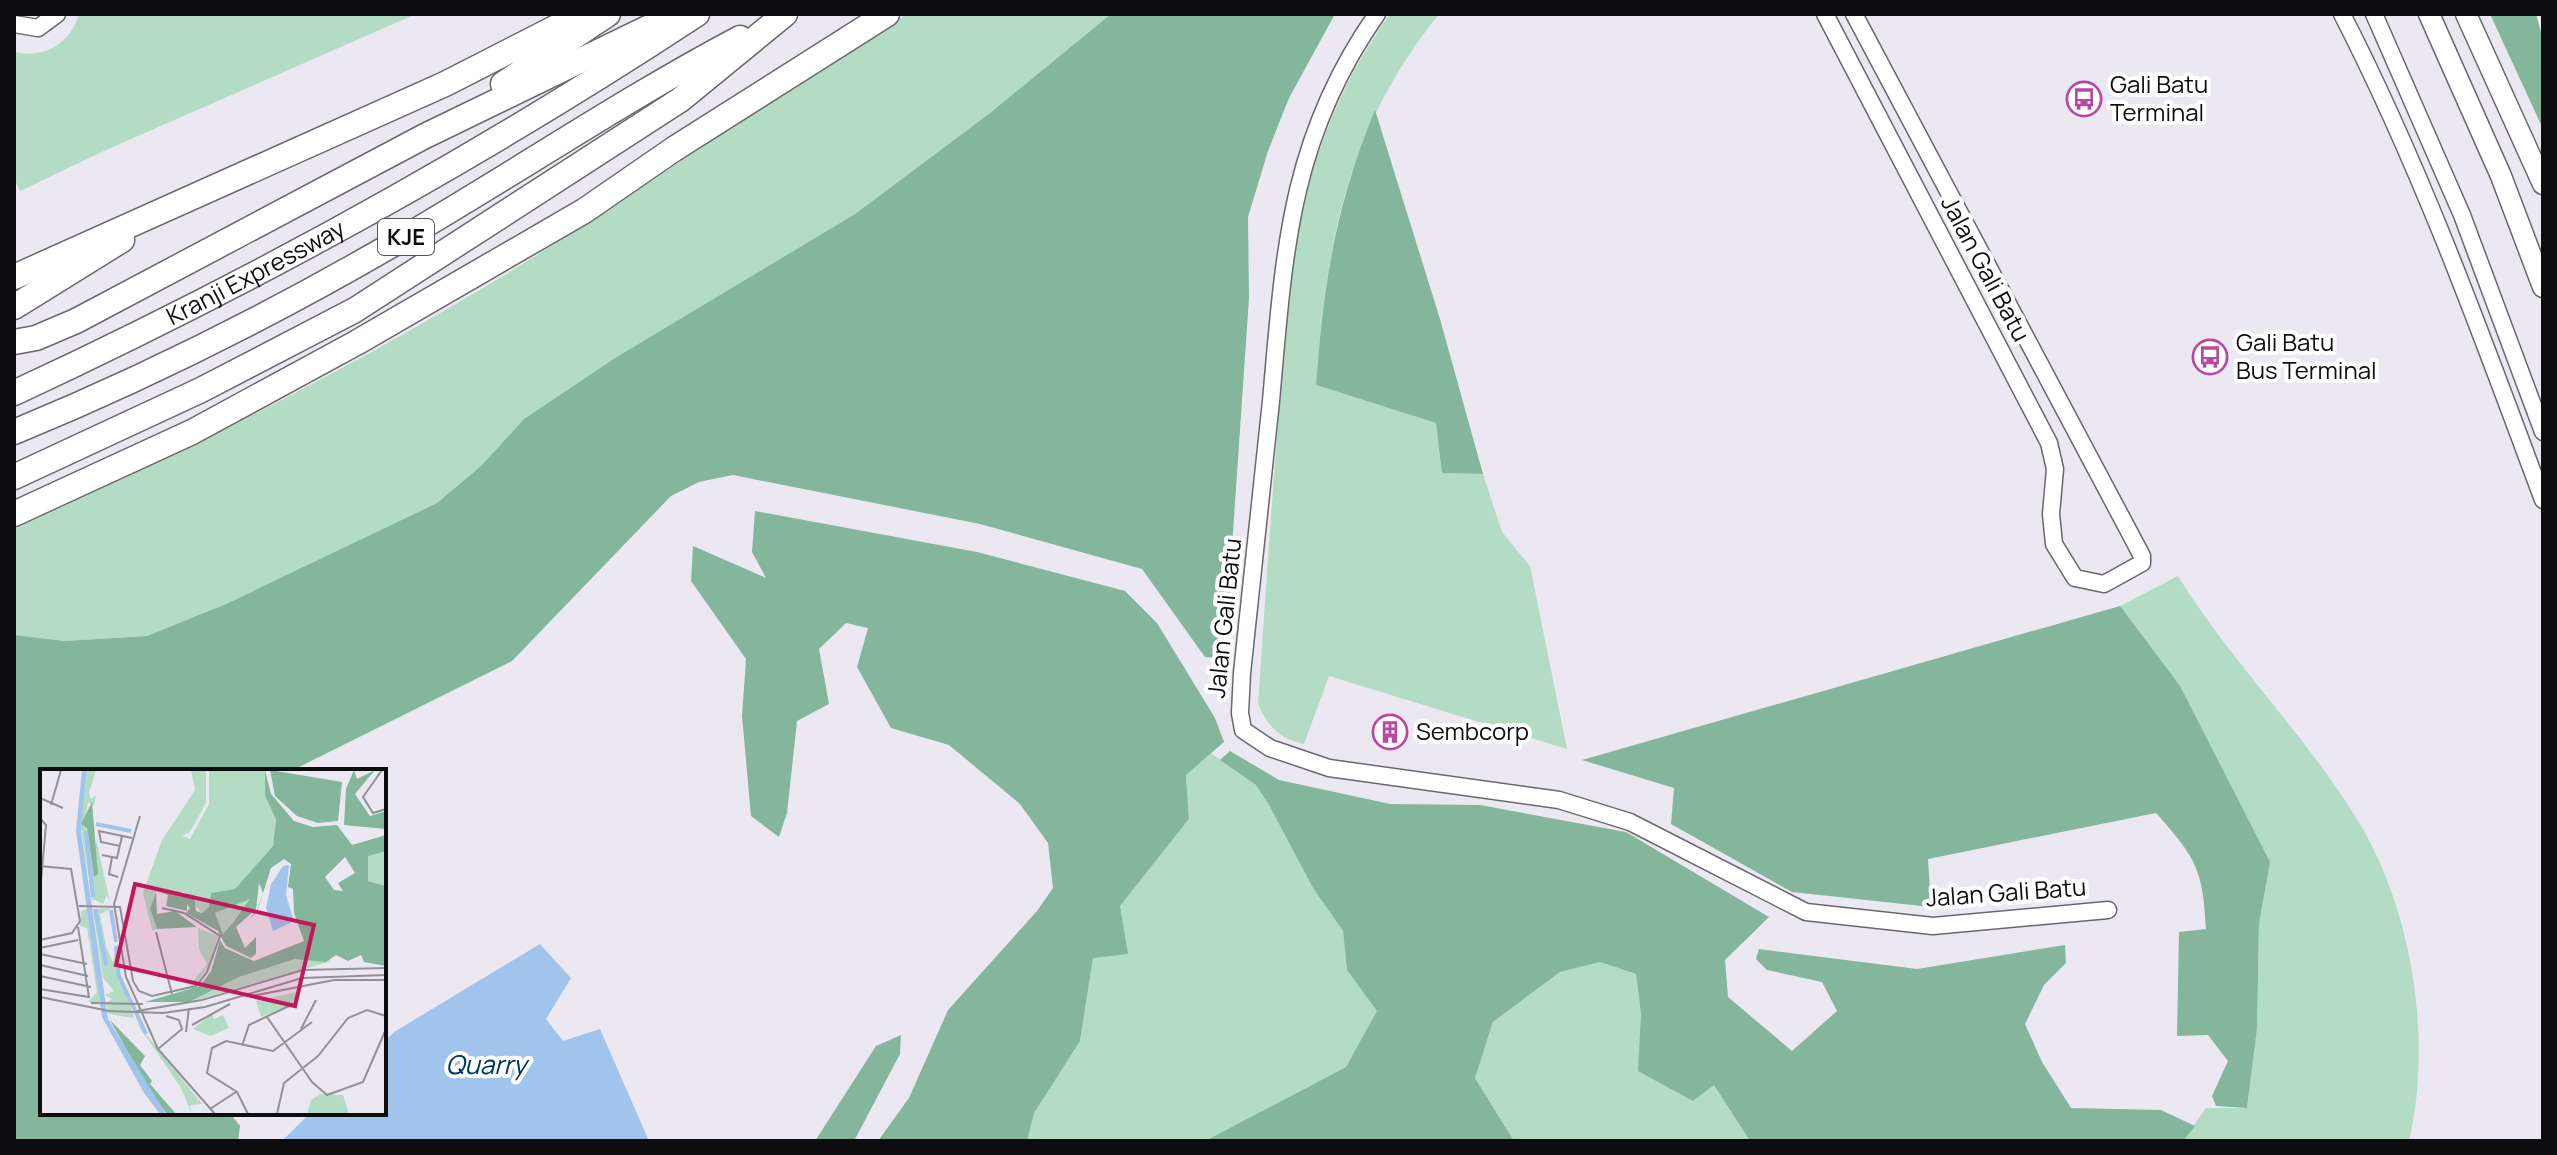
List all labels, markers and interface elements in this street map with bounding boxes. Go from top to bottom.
place label: Gali Batu Terminal [2110,67,2208,128]
bus stop icon: Gali Batu Terminal [2065,80,2103,118]
street label: Jalan Gali Batu [1934,190,2039,347]
street label: Kranji Expressway [160,211,350,332]
road number: KJE [378,219,434,255]
place label: Gali Batu Bus Terminal [2236,325,2377,386]
bus stop icon: Gali Batu Bus Terminal [2191,338,2229,376]
street label: Jalan Gali Batu [1199,536,1248,699]
building icon: Sembcorp [1371,713,1409,751]
place label: Sembcorp [1416,714,1529,747]
inset map [40,769,386,1115]
street label: Jalan Gali Batu [1925,869,2087,914]
water label: Quarry [446,1046,530,1082]

